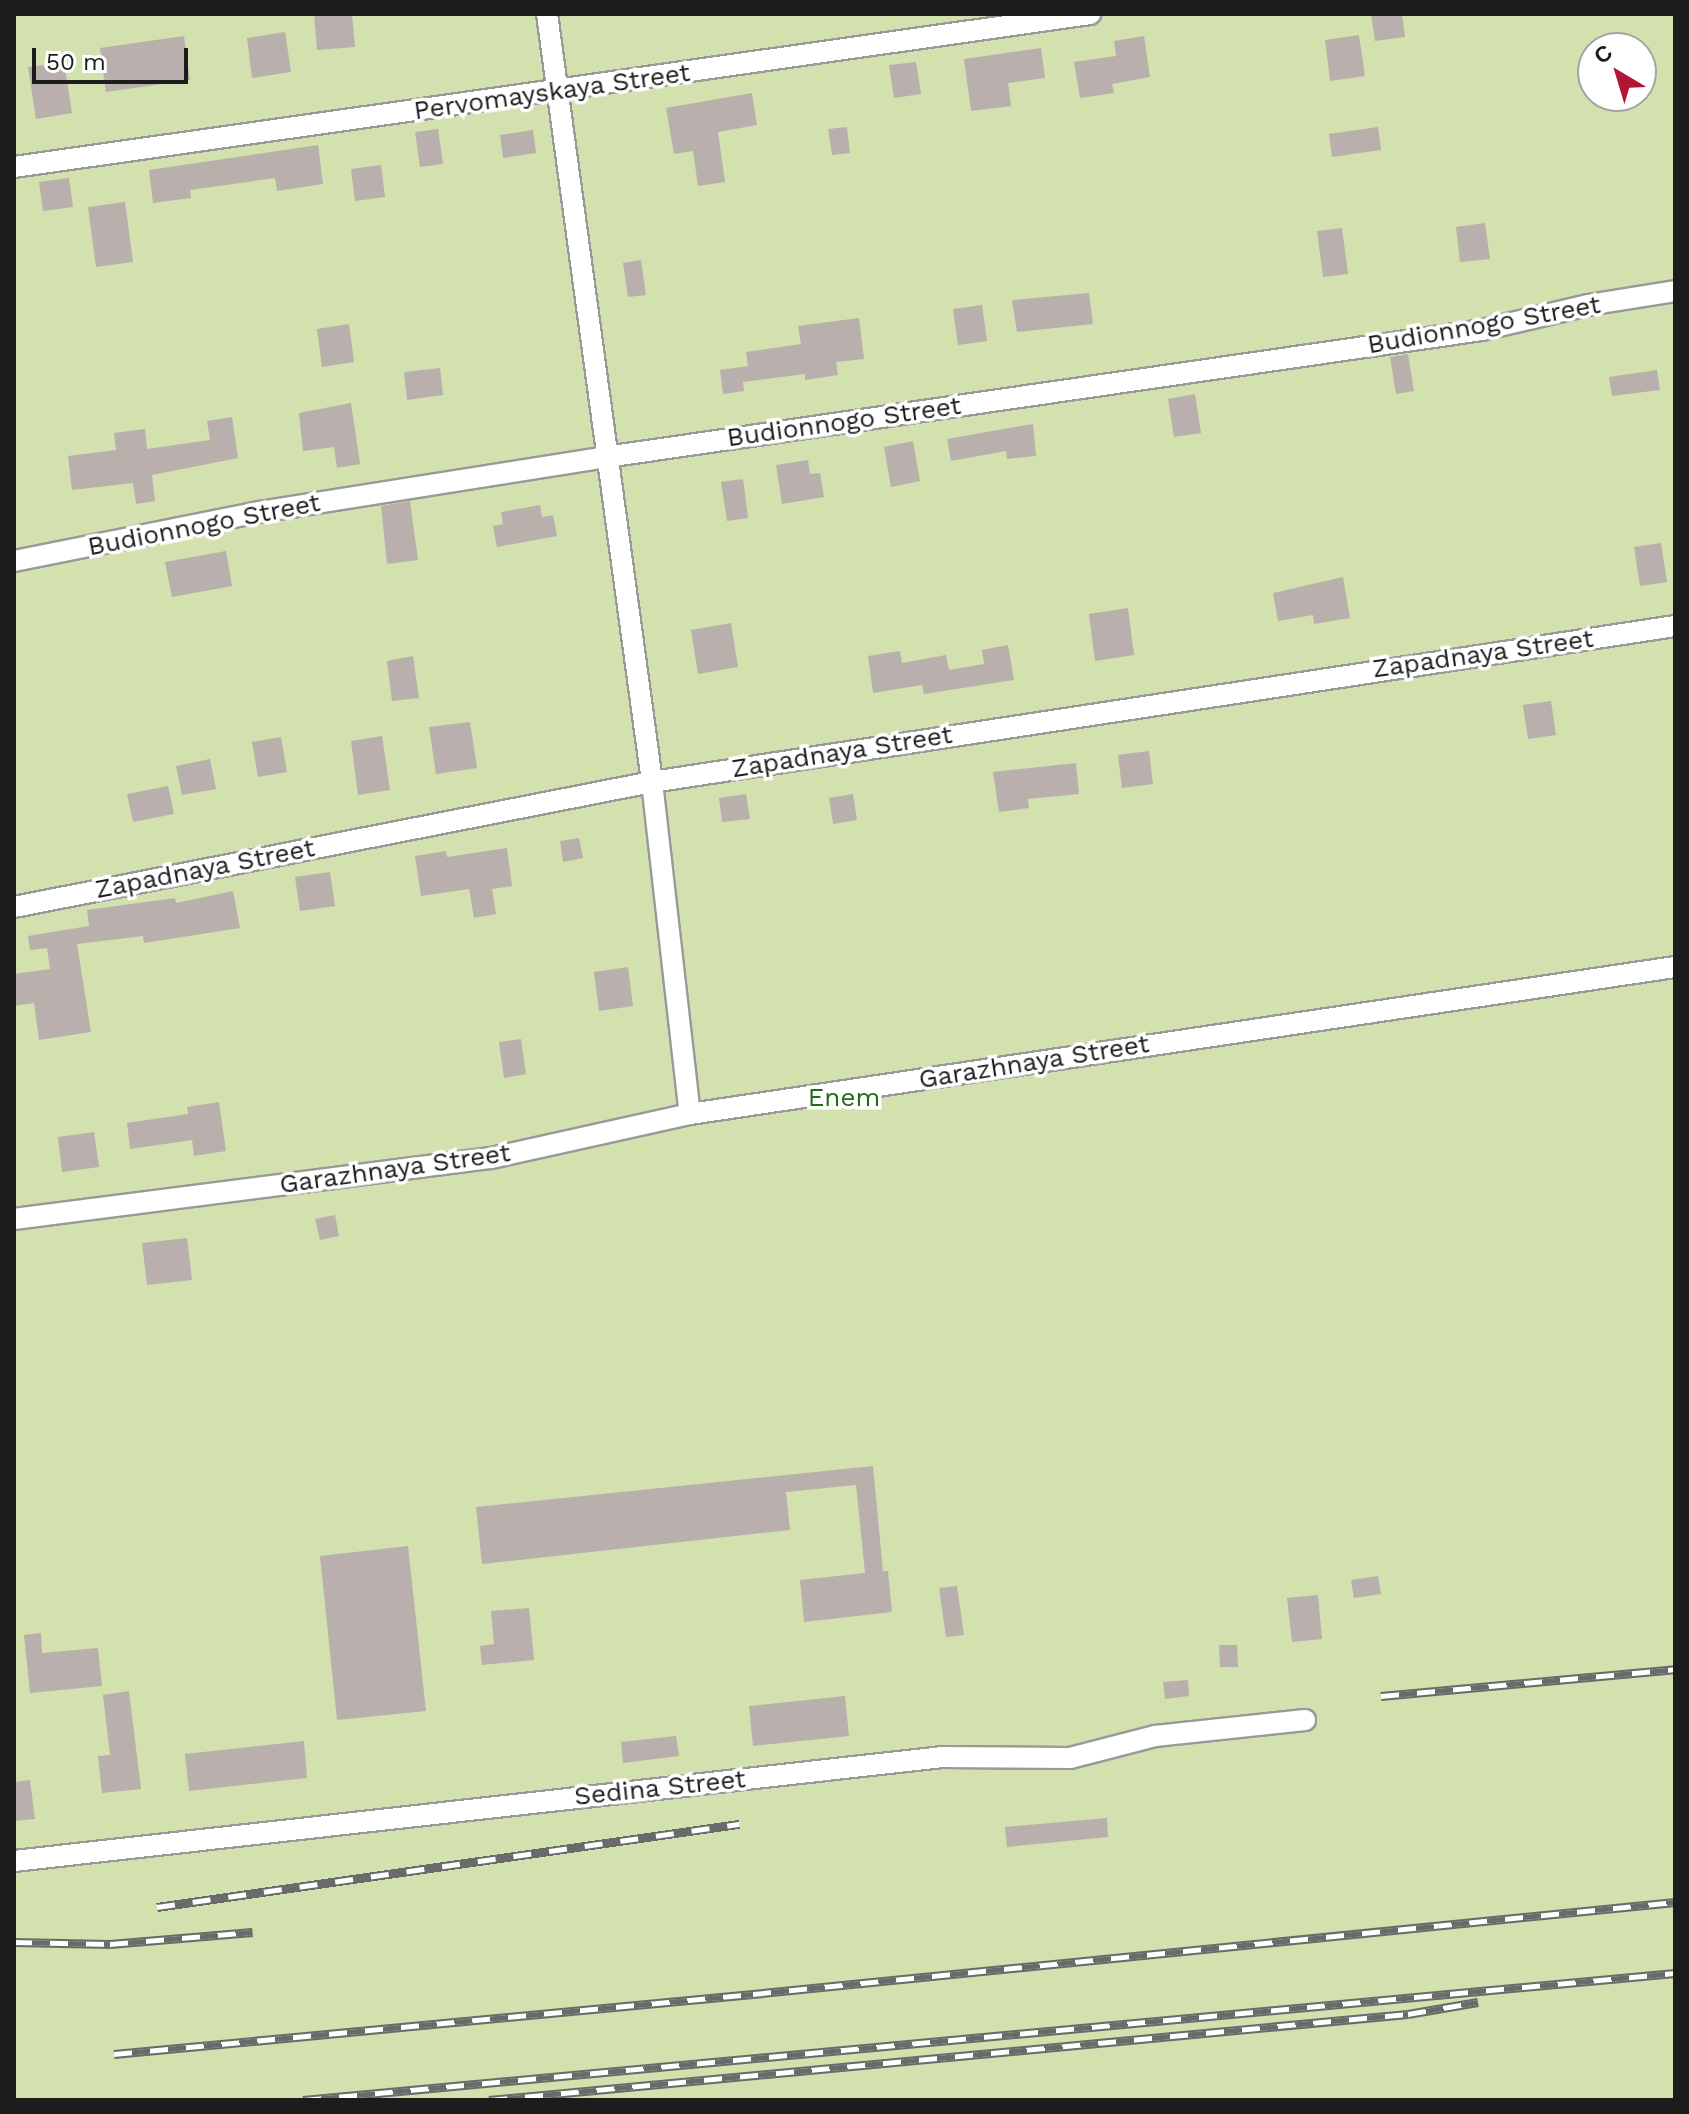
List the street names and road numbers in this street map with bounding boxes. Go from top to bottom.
street label: Pervomayskaya Street [412,57,692,127]
street label: Budionnogo Street [1365,289,1603,361]
street label: Budionnogo Street [725,390,963,454]
street label: Budionnogo Street [85,487,323,563]
street label: Zapadnaya Street [1370,623,1596,685]
street label: Zapadnaya Street [729,719,955,785]
street label: Zapadnaya Street [92,832,318,906]
street label: Garazhnaya Street [916,1028,1152,1096]
street label: Garazhnaya Street [277,1137,513,1201]
street label: Sedina Street [572,1763,748,1813]

